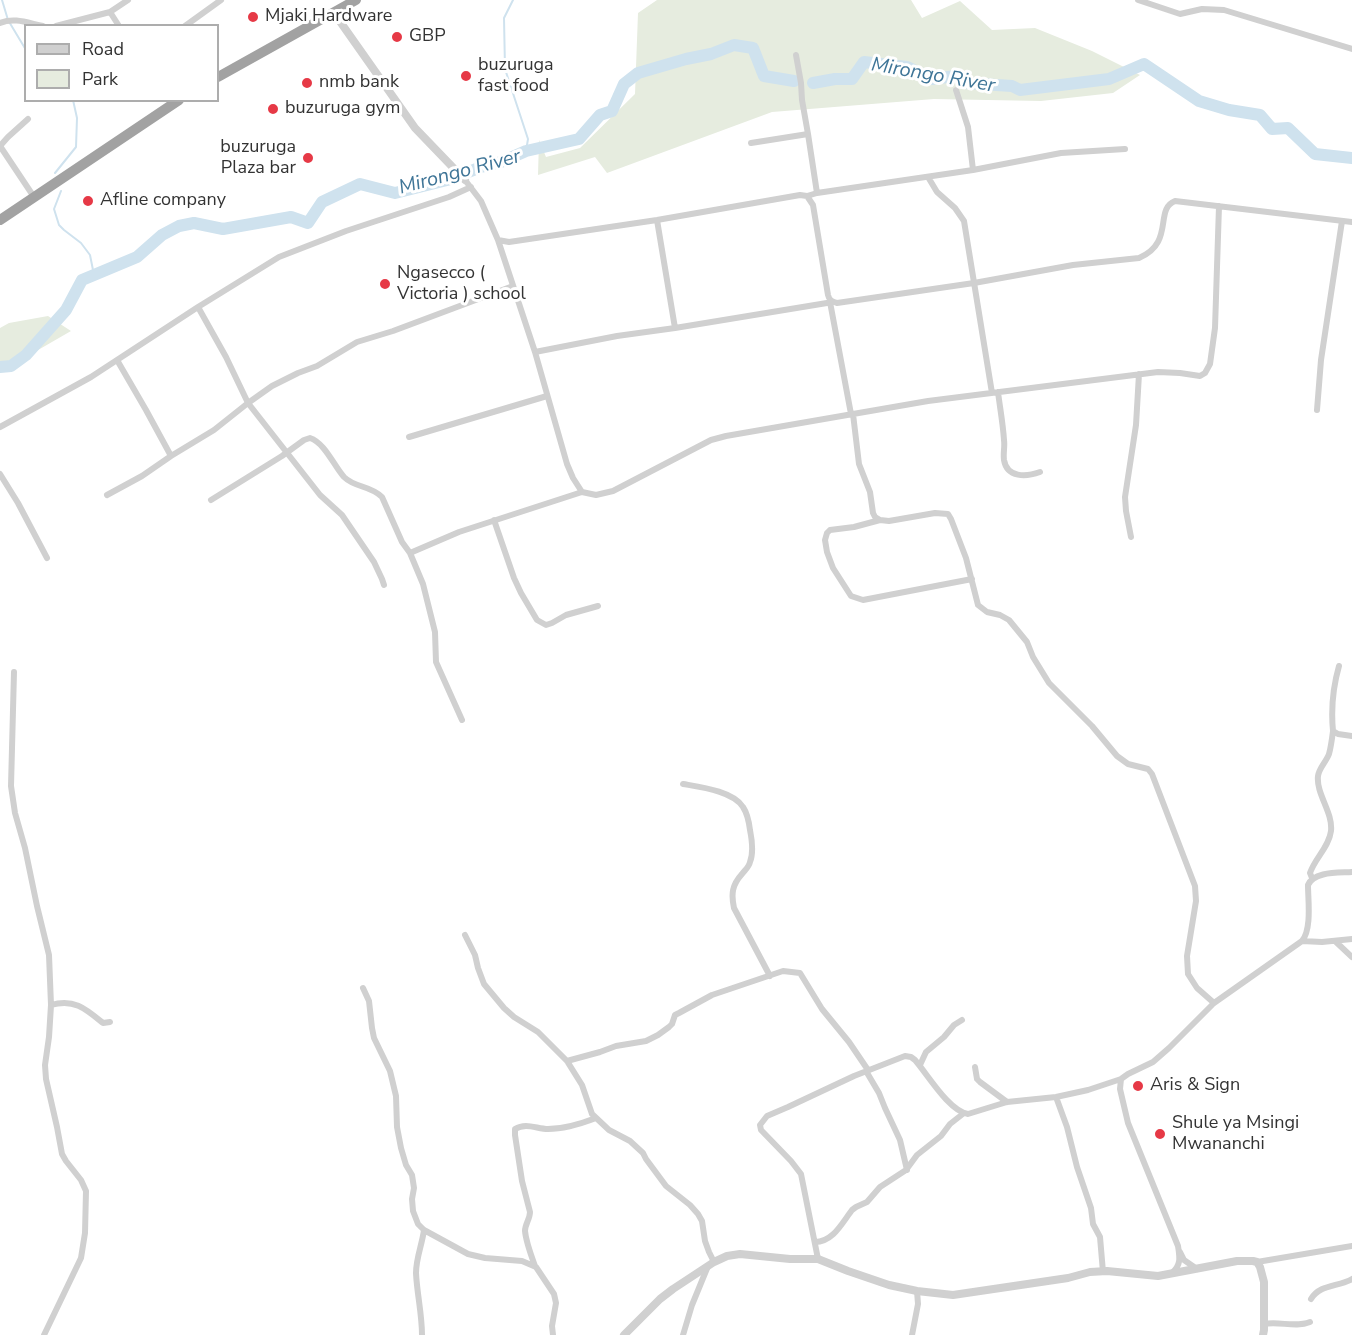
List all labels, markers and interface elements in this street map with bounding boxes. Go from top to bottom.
place label: Mjaki Hardware [265,6,392,28]
marker: Mjaki Hardware [246,10,260,24]
legend [24,24,219,102]
place label: GBP [409,26,446,48]
marker: GBP [390,30,404,44]
text: Road [82,37,124,61]
water label: Mirongo River [869,53,997,99]
place label: buzuruga fast food [478,55,554,98]
text: Park [82,67,118,91]
marker: buzuruga fast food [459,69,473,83]
place label: nmb bank [319,72,399,94]
marker: nmb bank [300,76,314,90]
place label: buzuruga gym [285,98,400,120]
marker: buzuruga gym [266,102,280,116]
place label: buzuruga Plaza bar [220,137,296,180]
water label: Mirongo River [396,145,524,201]
marker: buzuruga Plaza bar [301,151,315,165]
place label: Afline company [100,190,226,212]
marker: Afline company [81,194,95,208]
place label: Ngasecco ( Victoria ) school [397,263,526,306]
marker: Ngasecco ( Victoria ) school [378,277,392,291]
place label: Aris & Sign [1150,1075,1240,1097]
marker: Aris & Sign [1131,1079,1145,1093]
place label: Shule ya Msingi Mwananchi [1172,1113,1299,1156]
marker: Shule ya Msingi Mwananchi [1153,1127,1167,1141]

